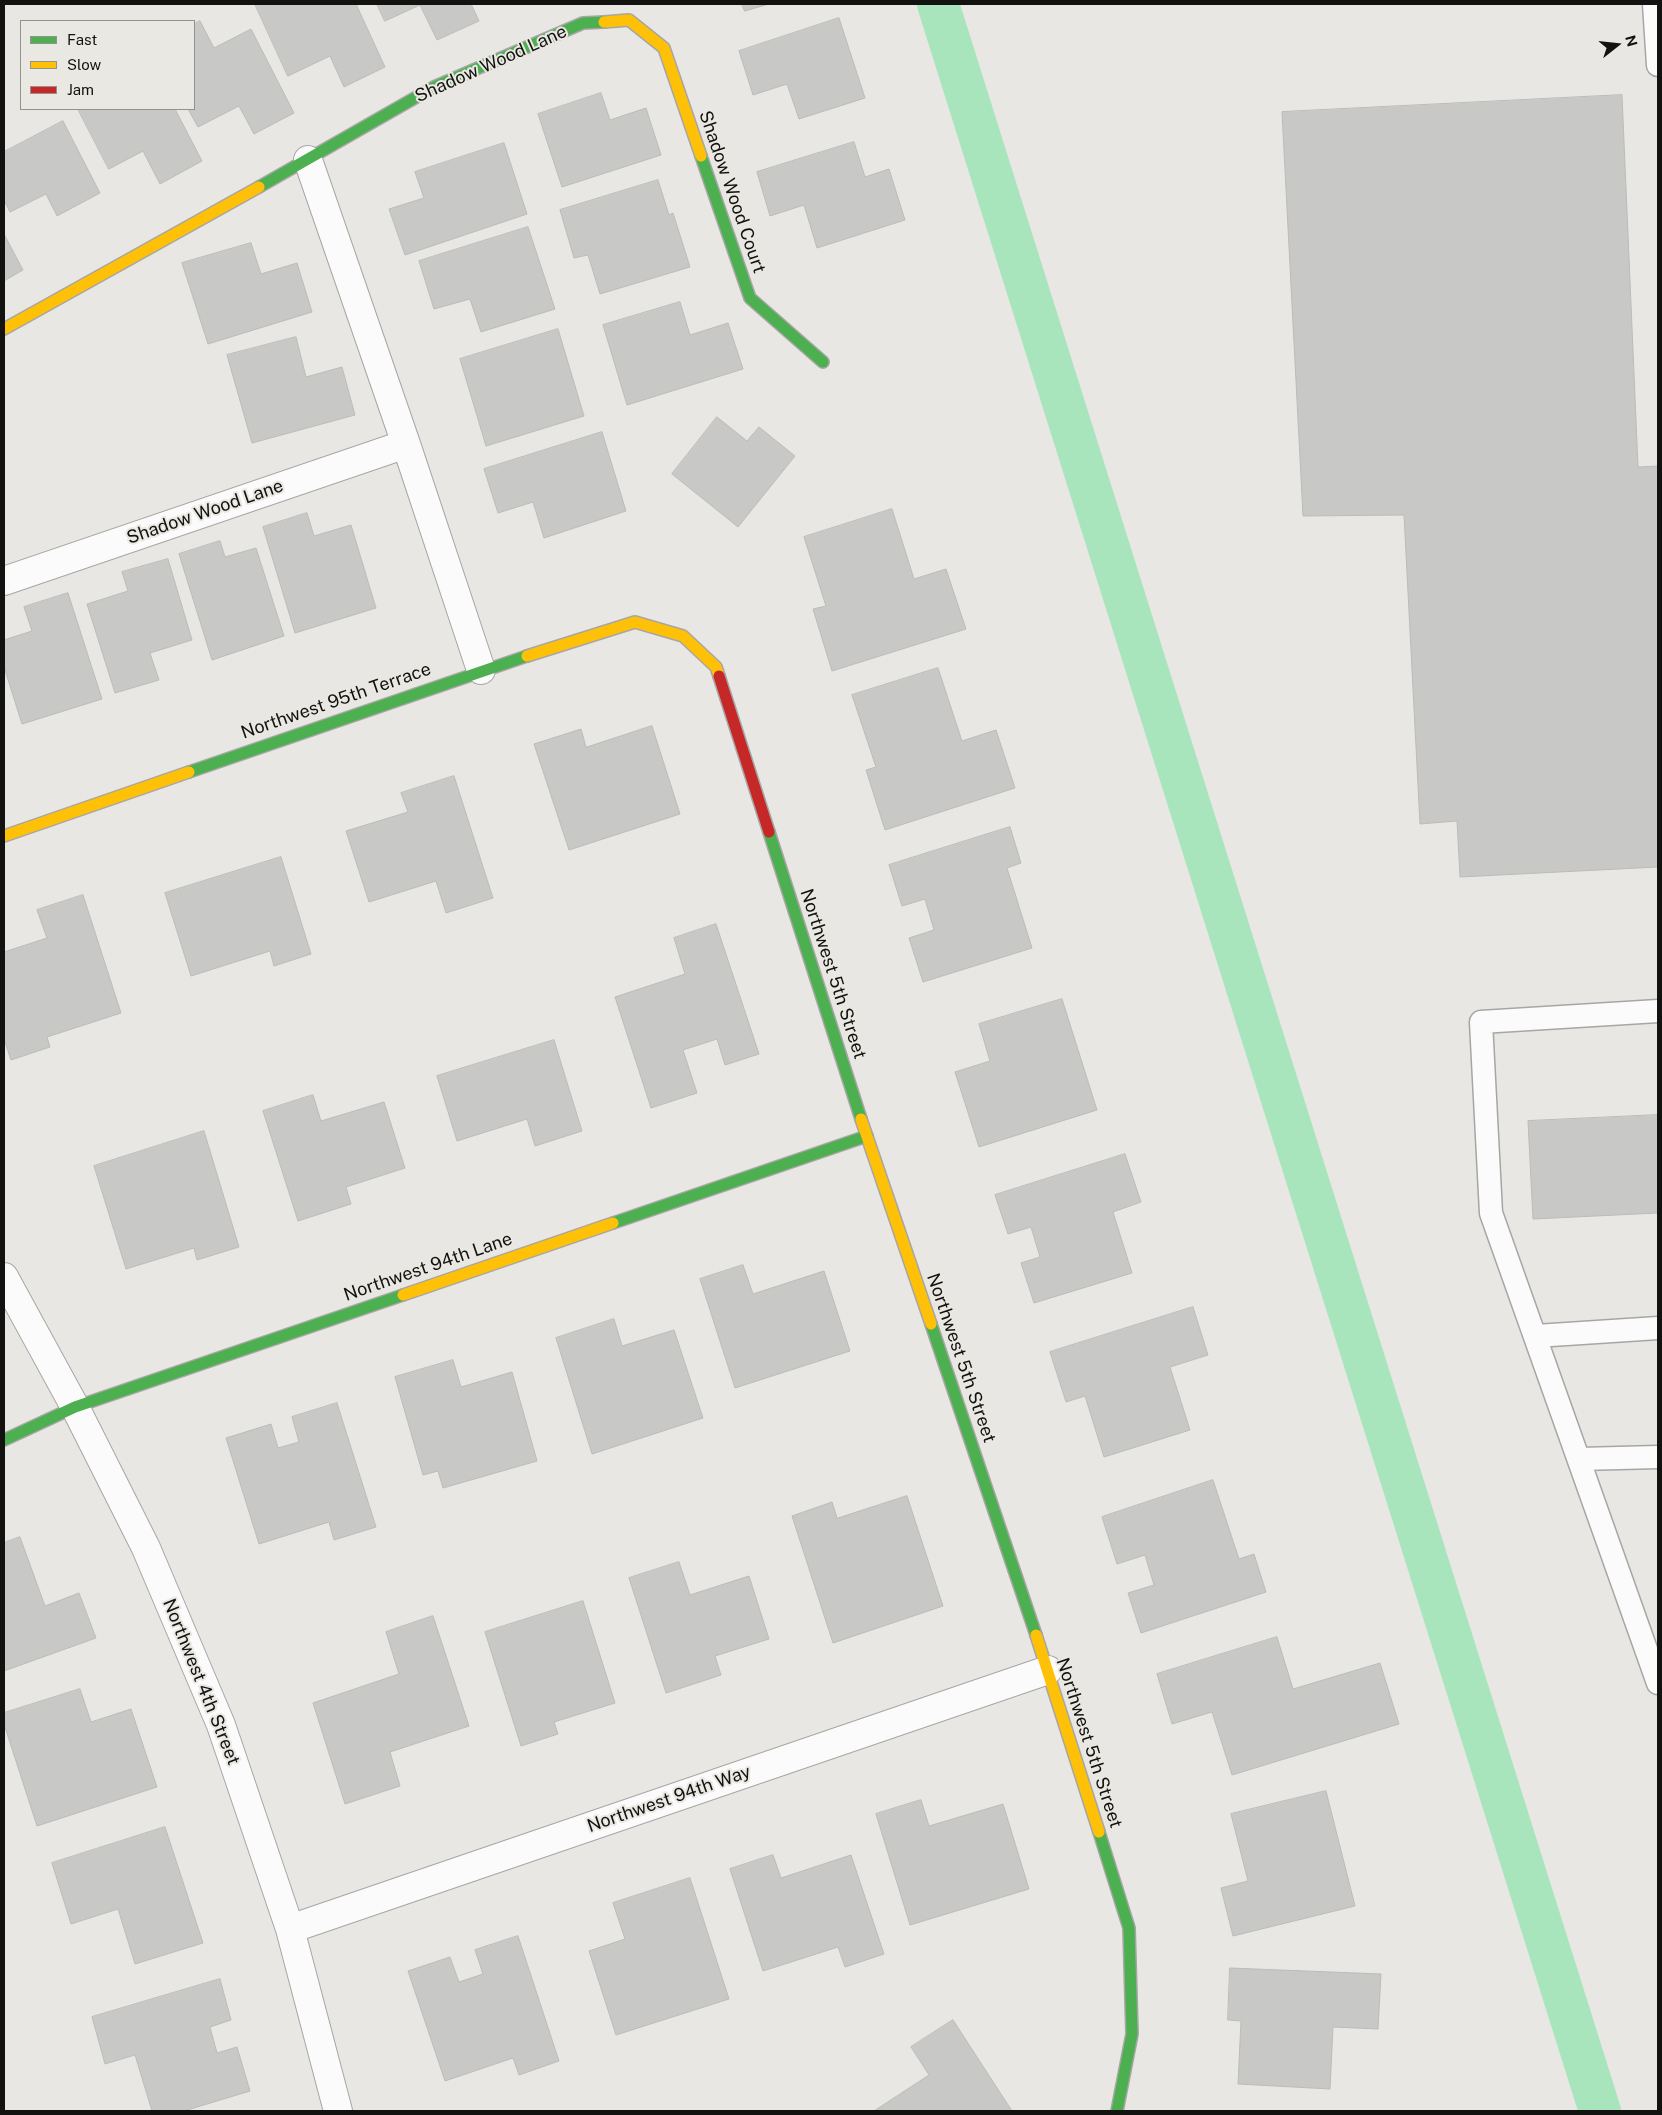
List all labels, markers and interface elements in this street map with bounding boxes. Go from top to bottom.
legend [20,20,195,110]
north arrow [1592,20,1642,70]
street label: Shadow Wood Lane [412,21,570,107]
text: Fast [67,31,97,48]
text: N [1622,33,1641,48]
text: Slow [67,56,101,73]
text: Jam [67,81,94,98]
street label: Shadow Wood Court [694,108,770,276]
street label: Shadow Wood Lane [124,475,286,549]
street label: Northwest 95th Terrace [238,658,434,744]
street label: Northwest 5th Street [795,886,871,1062]
street label: Northwest 94th Lane [341,1228,515,1306]
street label: Northwest 5th Street [922,1271,1000,1445]
street label: Northwest 4th Street [158,1596,244,1768]
street label: Northwest 5th Street [1051,1655,1127,1831]
street label: Northwest 94th Way [584,1761,754,1837]

